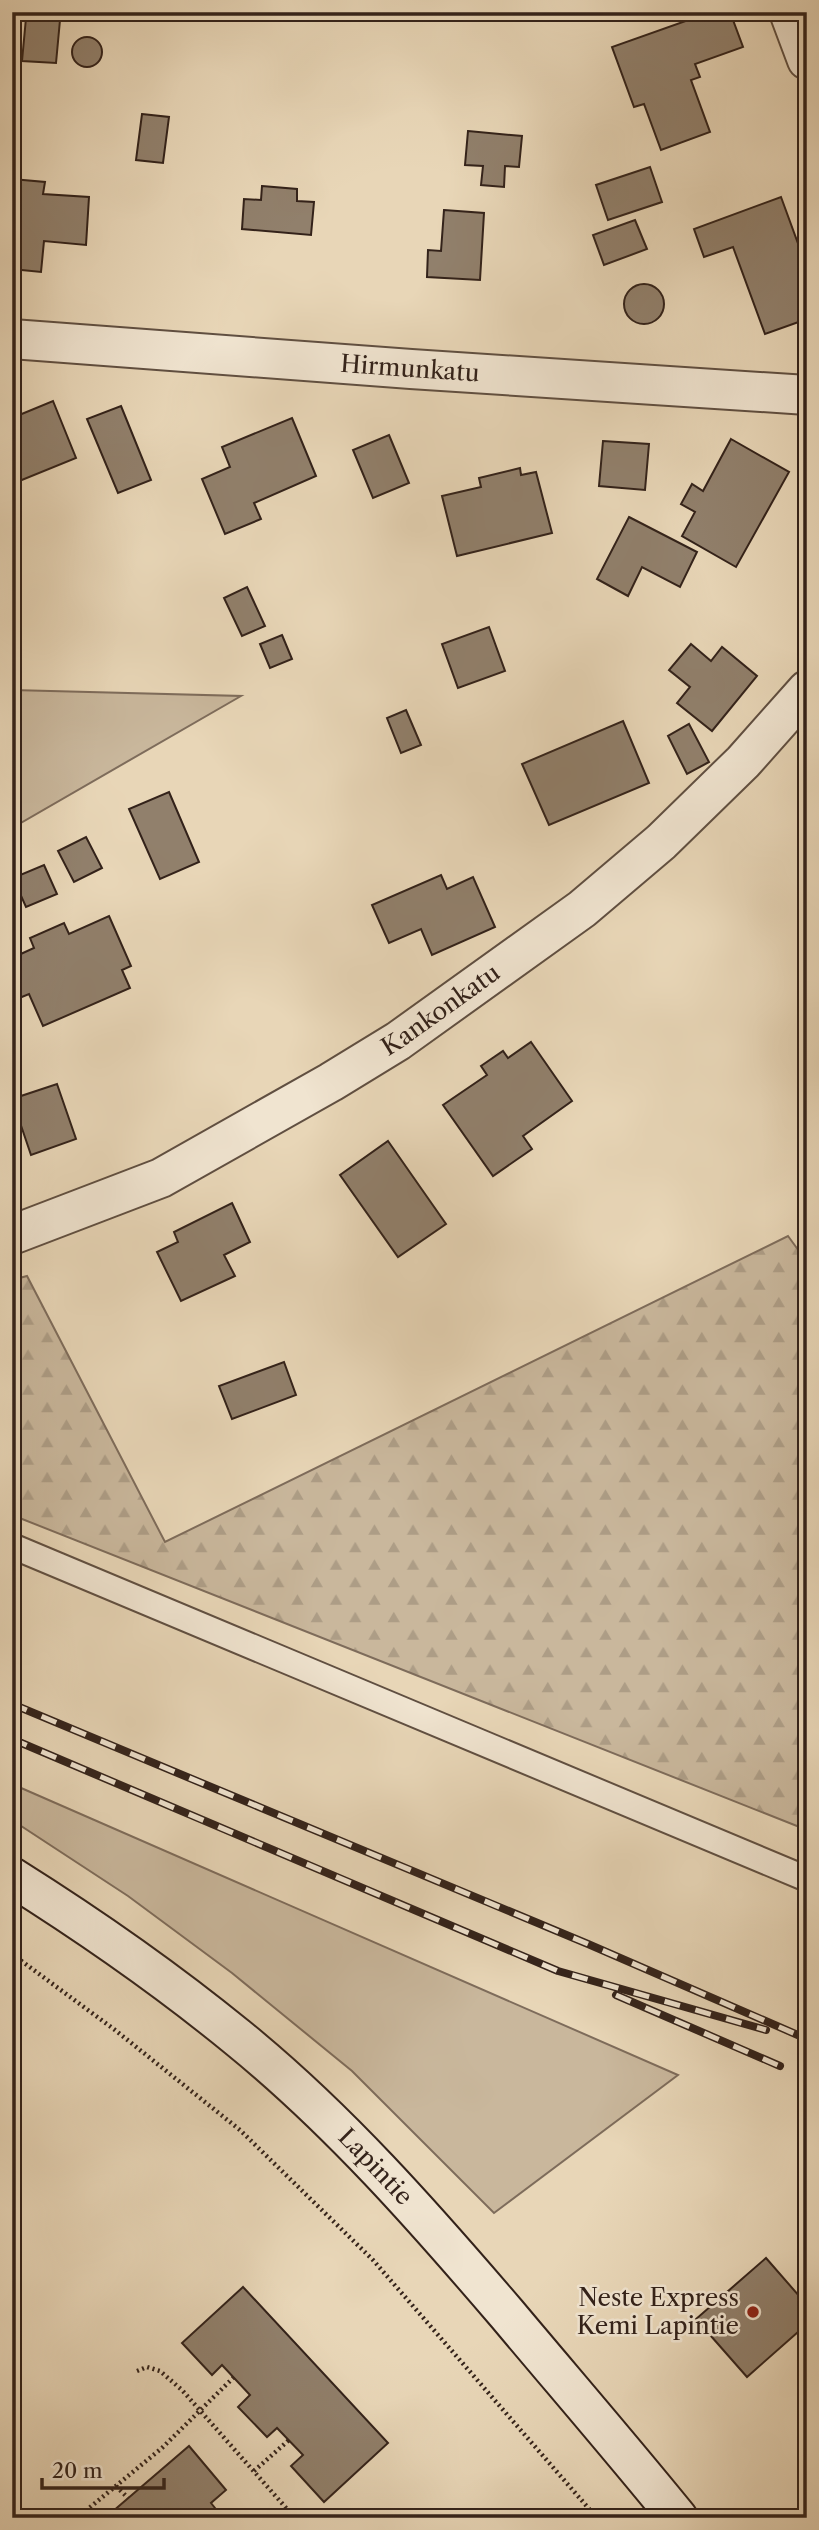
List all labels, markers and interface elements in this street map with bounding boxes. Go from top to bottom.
street label: Hirmunkatu [339,349,481,387]
street label: Kankonkatu [376,958,505,1062]
street label: Lapintie [332,2122,419,2211]
place label: Neste Express Kemi Lapintie [577,2283,739,2340]
marker: Neste Express Kemi Lapintie [745,2304,761,2320]
scale bar [42,2446,164,2490]
text: 20 m [52,2458,103,2483]

